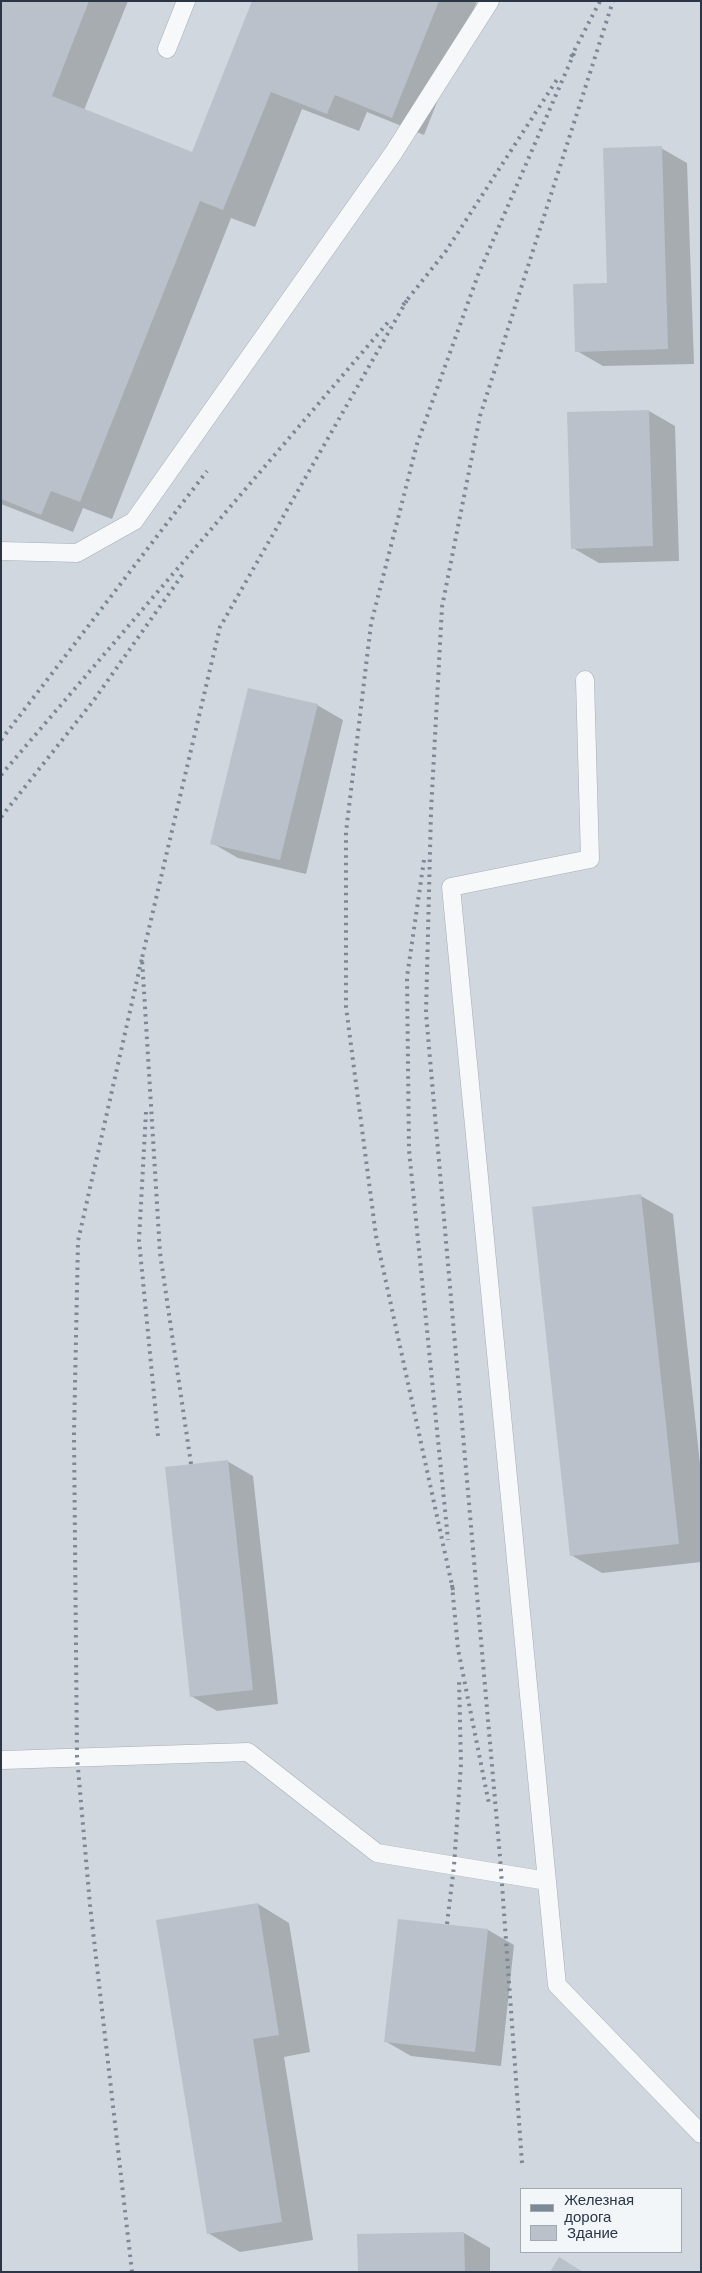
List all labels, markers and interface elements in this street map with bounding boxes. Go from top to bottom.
legend [520,2188,682,2253]
text: Железная дорога [564,2191,634,2225]
text: Здание [567,2224,618,2241]

